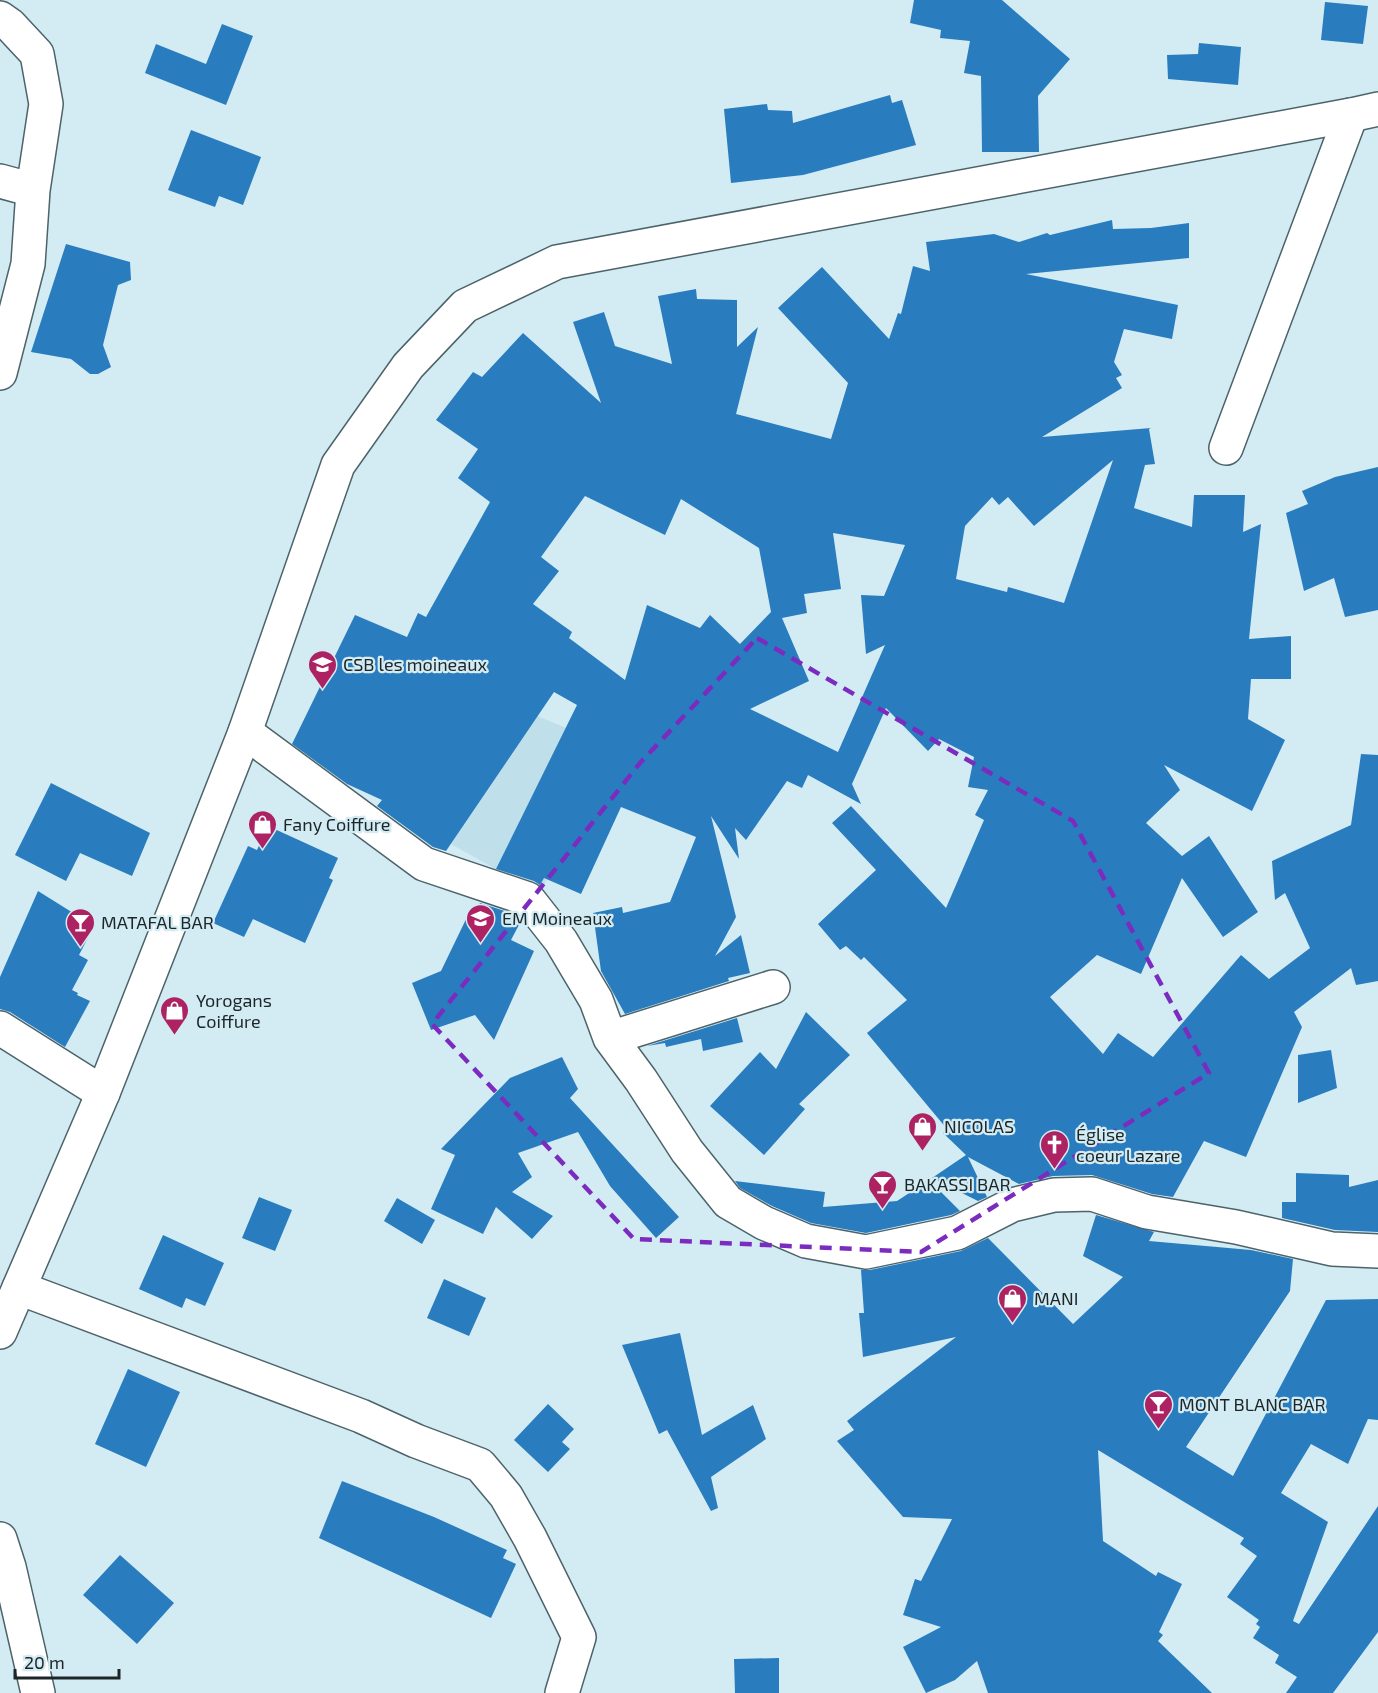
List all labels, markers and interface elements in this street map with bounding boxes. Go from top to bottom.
school or university icon: CSB les moineaux [306,648,338,690]
place label: CSB les moineaux [343,653,487,675]
shop icon: Fany Coiffure [246,808,278,850]
place label: Fany Coiffure [283,813,390,835]
school or university icon: EM Moineaux [465,902,497,944]
bar icon: MATAFAL BAR [64,906,96,948]
place label: EM Moineaux [502,907,613,929]
place label: MATAFAL BAR [101,911,214,933]
place label: Yorogans Coiffure [196,989,272,1032]
shop icon: Yorogans Coiffure [159,994,191,1036]
shop icon: NICOLAS [907,1110,939,1152]
place label: NICOLAS [944,1115,1014,1137]
place label: Église coeur Lazare [1076,1123,1181,1166]
church icon: Église coeur Lazare [1039,1128,1071,1170]
bar icon: BAKASSI BAR [867,1168,899,1210]
place label: BAKASSI BAR [904,1173,1011,1195]
shop icon: MANI [997,1282,1029,1324]
place label: MANI [1034,1287,1078,1309]
bar icon: MONT BLANC BAR [1142,1388,1174,1430]
place label: MONT BLANC BAR [1179,1393,1326,1415]
scale bar [15,1642,118,1680]
text: 20 m [24,1651,65,1673]

